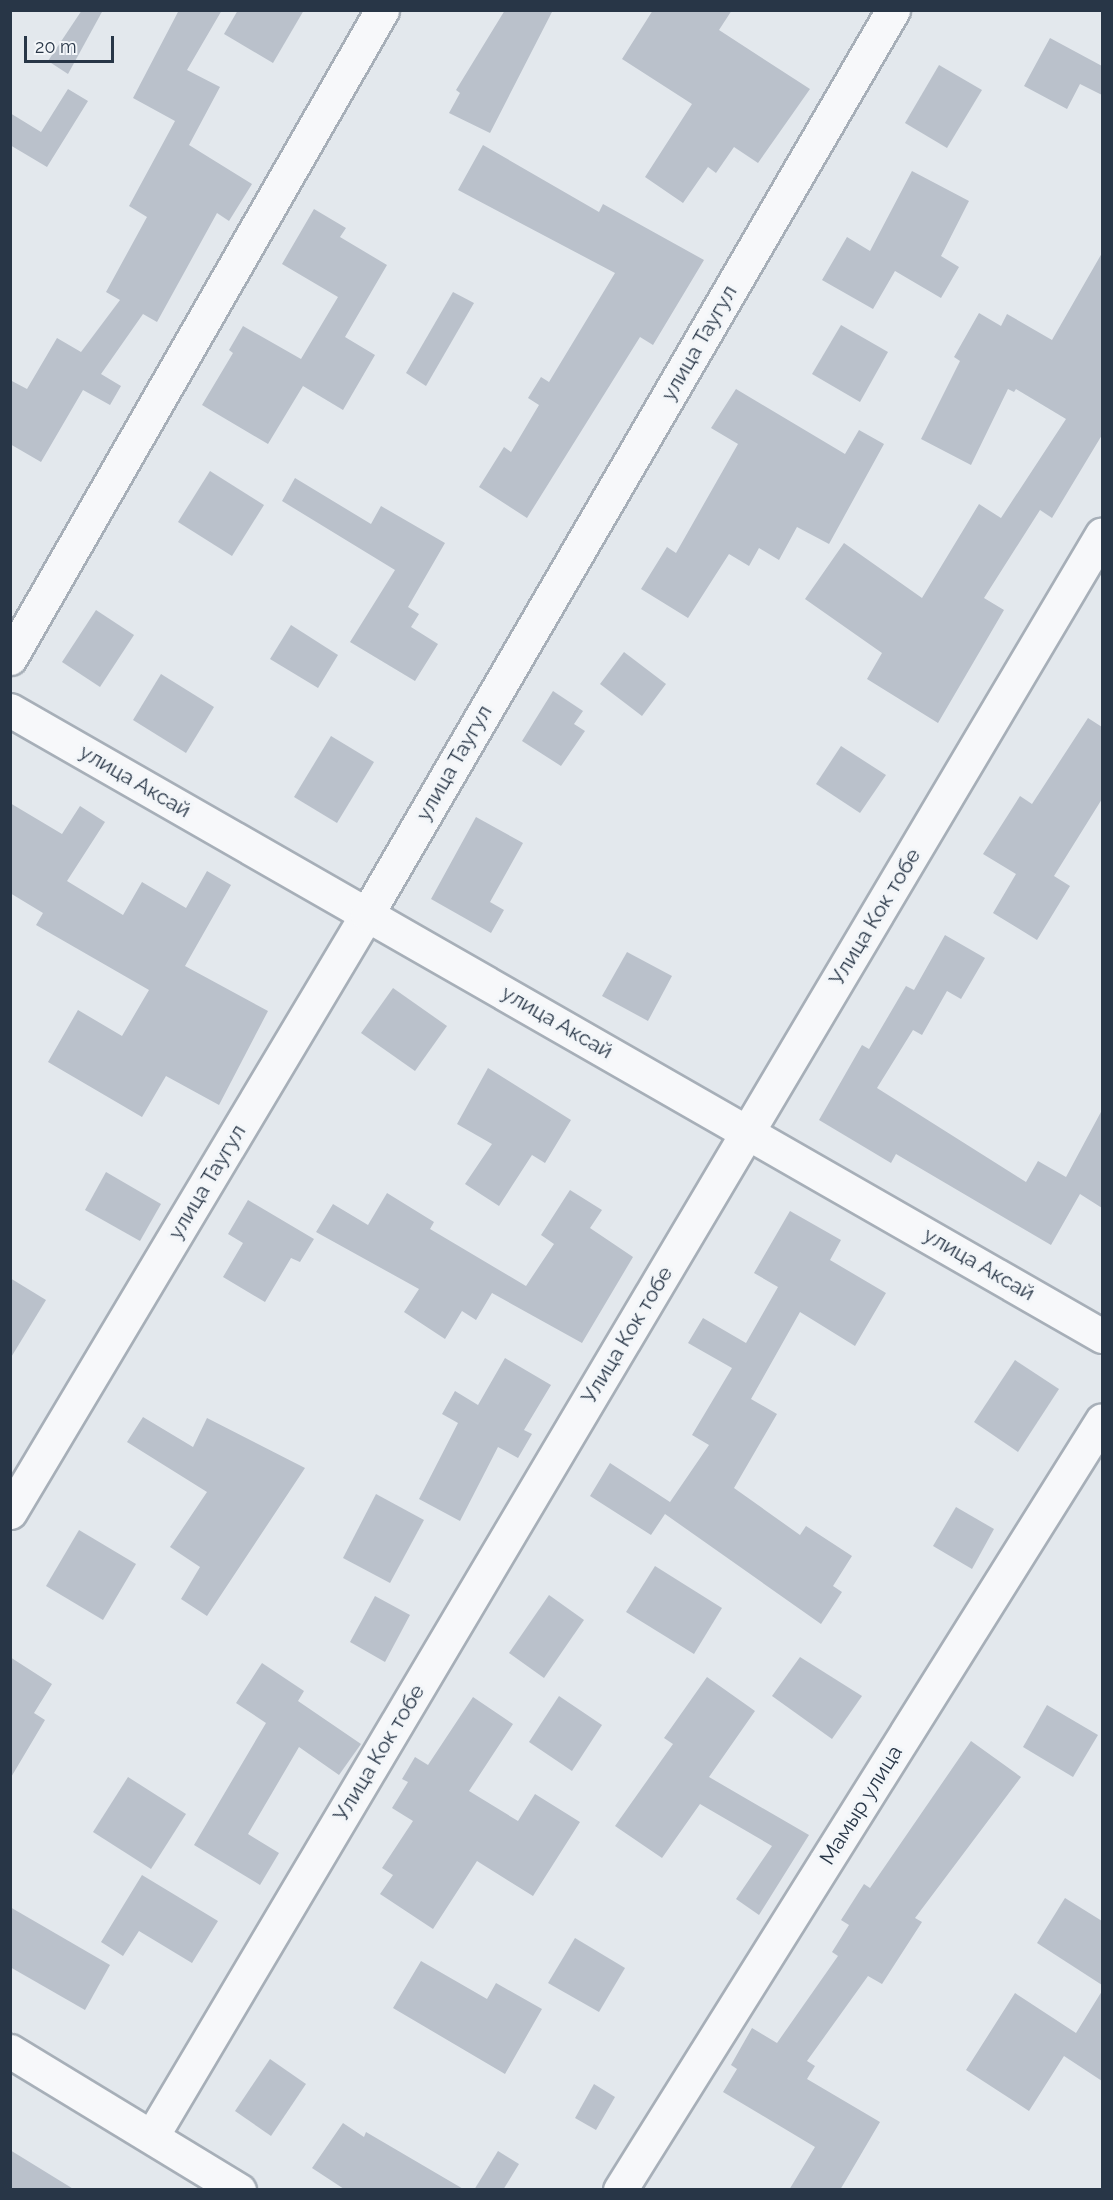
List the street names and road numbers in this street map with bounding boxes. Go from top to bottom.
street label: улица Таугул [656,281,742,405]
street label: улица Таугул [411,701,497,825]
street label: улица Аксай [75,739,195,823]
street label: Улица Кок тобе [824,844,926,990]
street label: улица Аксай [497,980,617,1064]
street label: улица Таугул [163,1120,251,1244]
street label: улица Аксай [919,1222,1039,1306]
street label: Улица Кок тобе [576,1262,678,1408]
street label: Улица Кок тобе [328,1680,430,1826]
street label: Мамыр улица [814,1740,908,1870]

